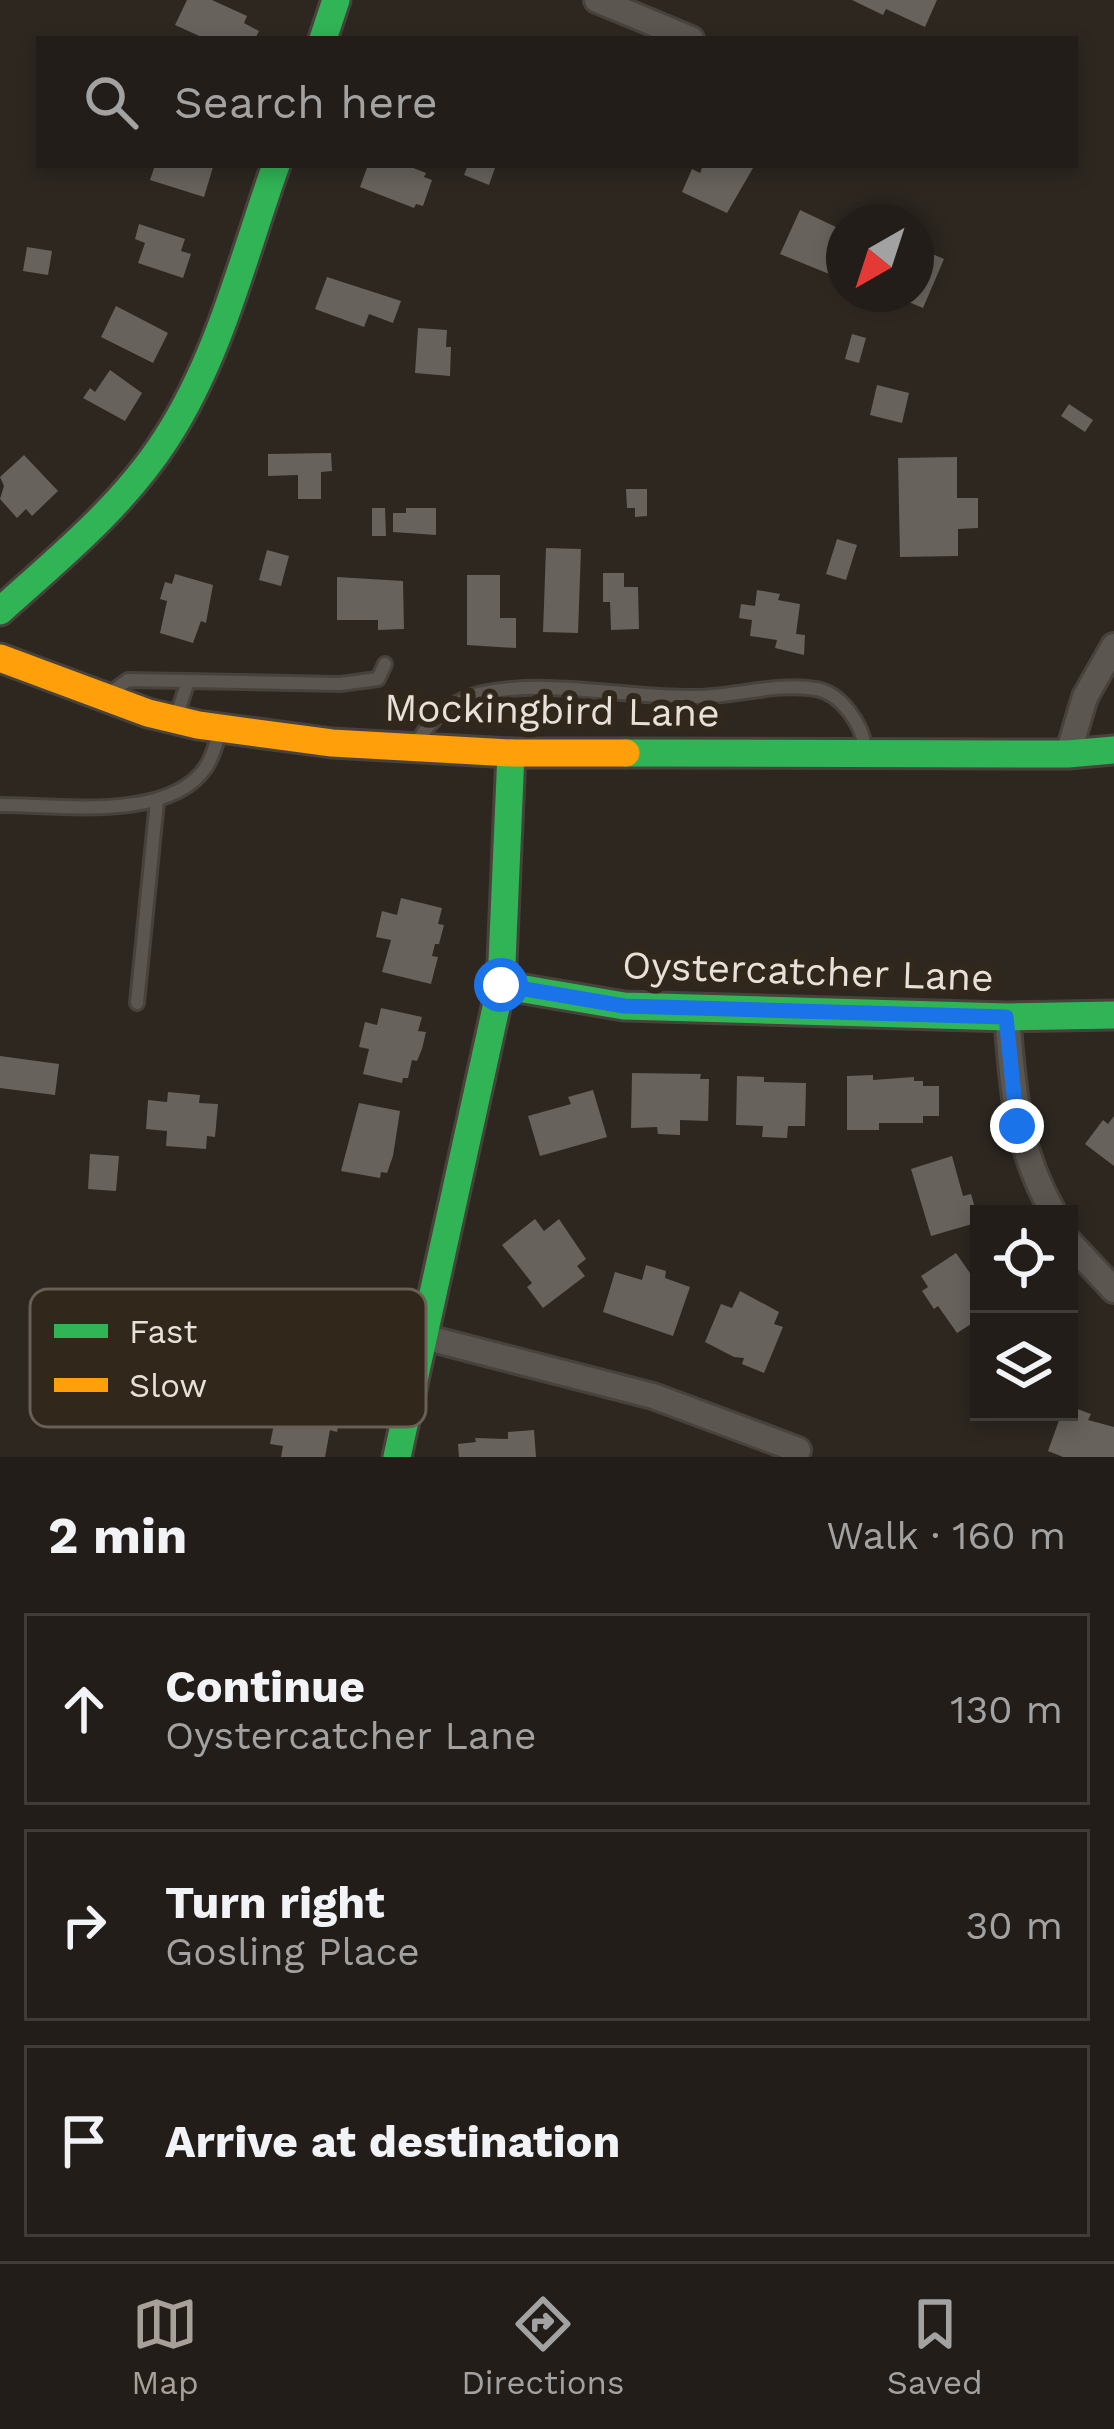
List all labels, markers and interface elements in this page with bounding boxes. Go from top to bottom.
search box [36,36,1078,168]
icon: search [78,69,144,135]
text: Search here [174,76,438,129]
north arrow [826,204,934,312]
street label: Mockingbird Lane [384,685,720,735]
street label: Oystercatcher Lane [622,942,994,1000]
route start [474,958,528,1012]
route end [990,1099,1044,1153]
map controls [970,1205,1078,1421]
button: locate [970,1205,1078,1313]
legend [30,1289,426,1427]
text: Fast [129,1312,198,1351]
button: layers [970,1313,1078,1421]
text: Slow [129,1366,207,1405]
text: 2 min [48,1506,187,1565]
text: Walk · 160 m [827,1513,1066,1558]
text: Continue [165,1660,365,1713]
icon: ahead [51,1676,117,1742]
text: 130 m [950,1687,1063,1732]
text: Oystercatcher Lane [165,1713,537,1758]
text: Turn right [165,1876,385,1929]
icon: right [51,1892,117,1958]
text: 30 m [966,1903,1063,1948]
text: Gosling Place [165,1929,420,1974]
icon: arrive [51,2108,117,2174]
text: Arrive at destination [165,2115,620,2168]
tab: Map [131,2291,199,2402]
tab: Directions [461,2291,624,2402]
tab: Saved [887,2291,983,2402]

